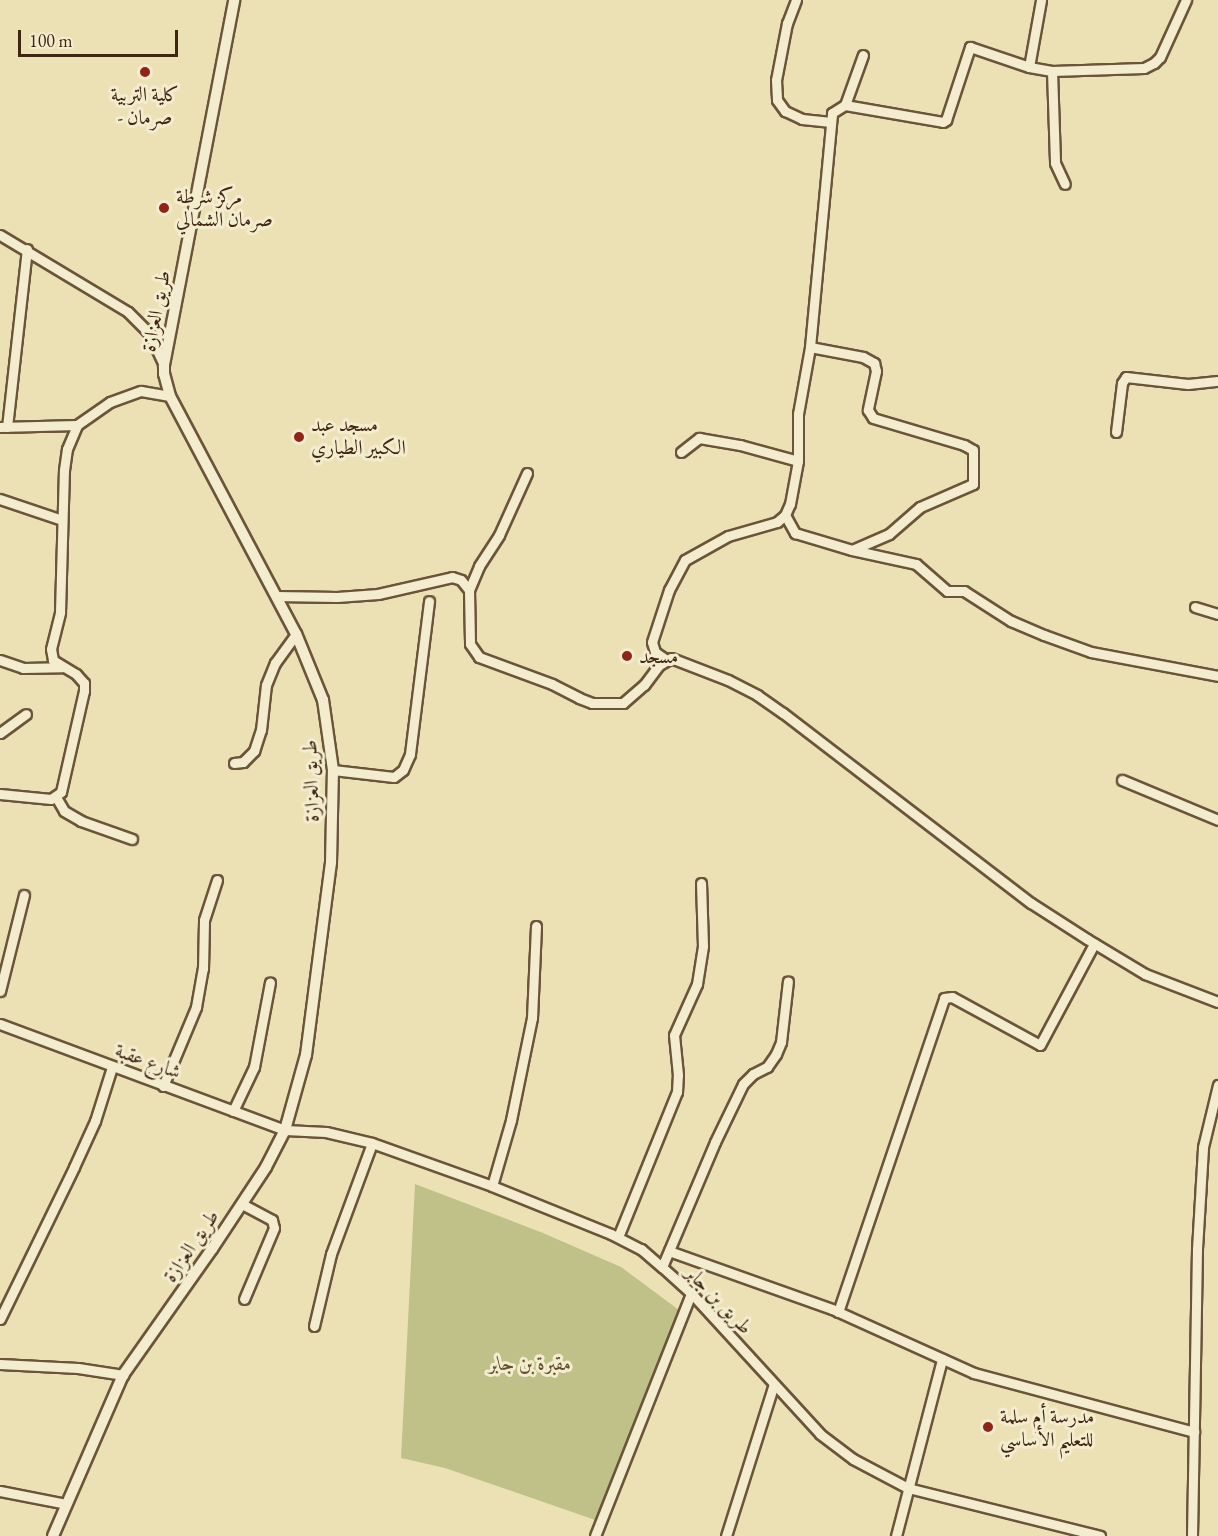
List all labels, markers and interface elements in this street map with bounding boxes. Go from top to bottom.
scale bar [21,18,182,56]
text: 100 m [29,29,73,52]
marker: كلية التربية - صرمان [138,65,152,79]
place label: كلية التربية - صرمان [111,82,179,129]
place label: مركز شرطة صرمان الشمالي [176,184,273,231]
marker: مركز شرطة صرمان الشمالي [157,201,171,215]
street label: طريق العزازة [136,268,176,354]
place label: مسجد عبد الكبير الطياري [311,413,406,460]
marker: مسجد عبد الكبير الطياري [292,430,306,444]
place label: مسجد [639,644,678,668]
marker: مسجد [620,649,634,663]
street label: طريق العزازة [298,739,324,823]
street label: شارع عقبة [112,1038,184,1084]
street label: طريق العزازة [158,1205,224,1287]
street label: طريق بن جابر [681,1261,757,1339]
park label: مقبرة بن جابر [489,1351,571,1375]
place label: مدرسة أم سلمة للتعليم الأساسي [1000,1404,1094,1451]
marker: مدرسة أم سلمة للتعليم الأساسي [981,1420,995,1434]

